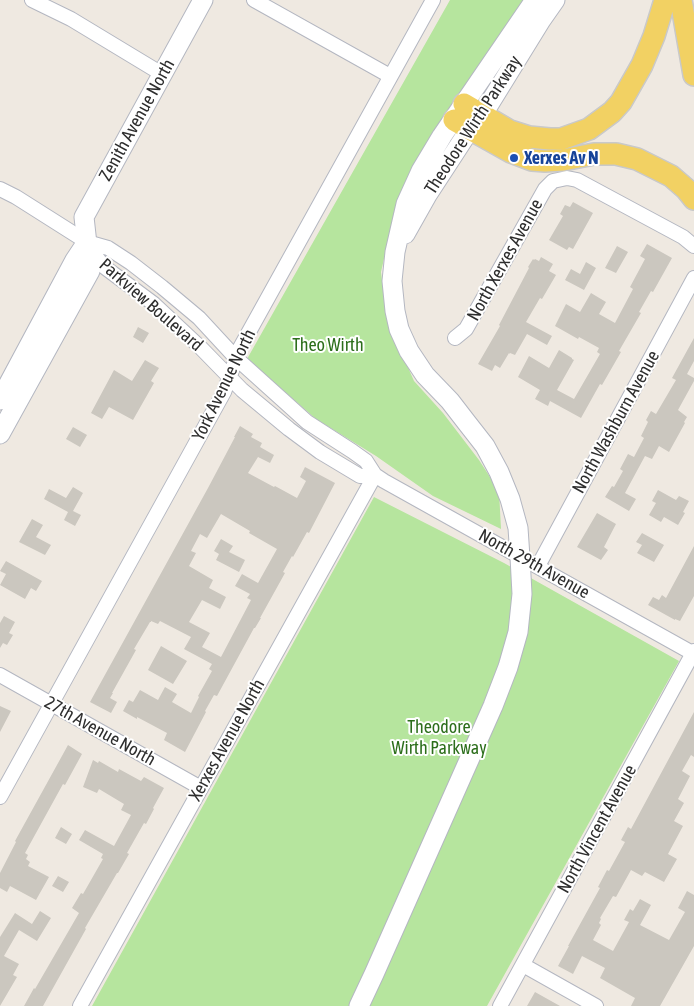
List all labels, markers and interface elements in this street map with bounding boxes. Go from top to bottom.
street label: Theodore Wirth Parkway [420,52,526,198]
street label: Zenith Avenue North [95,55,179,185]
place label: Xerxes Av N [524,147,599,169]
marker: Xerxes Av N [508,152,520,164]
street label: North Xerxes Avenue [463,195,547,325]
street label: Parkview Boulevard [95,254,207,356]
street label: York Avenue North [188,326,260,444]
park label: Theo Wirth [292,334,364,356]
street label: North Washburn Avenue [568,347,664,497]
street label: North 29th Avenue [475,525,593,603]
street label: Xerxes Avenue North [185,675,269,805]
street label: 27th Avenue North [41,692,159,770]
park label: Theodore Wirth Parkway [391,716,487,759]
street label: North Vincent Avenue [553,761,641,897]

